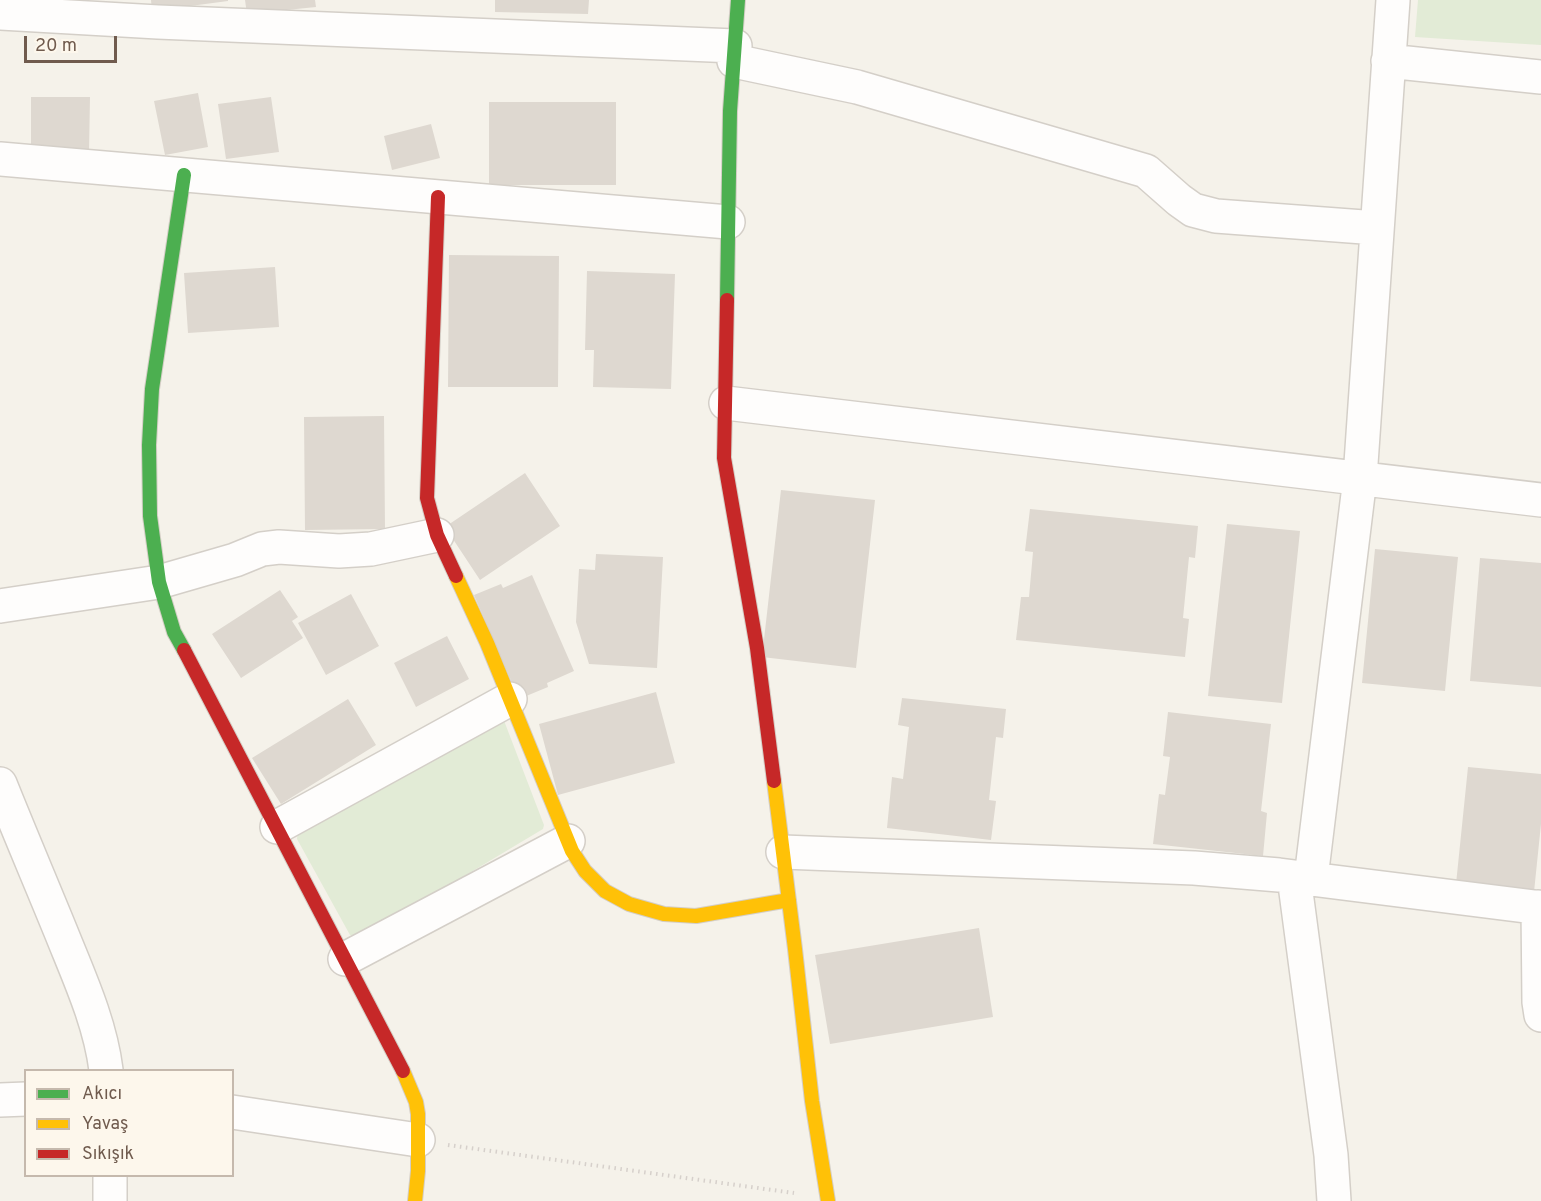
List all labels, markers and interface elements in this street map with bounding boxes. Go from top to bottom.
scale bar [27,24,120,62]
text: 20 m [35,35,77,58]
legend [24,1069,234,1177]
text: Akıcı [82,1083,122,1106]
text: Yavaş [82,1113,128,1136]
text: Sıkışık [82,1143,134,1166]

